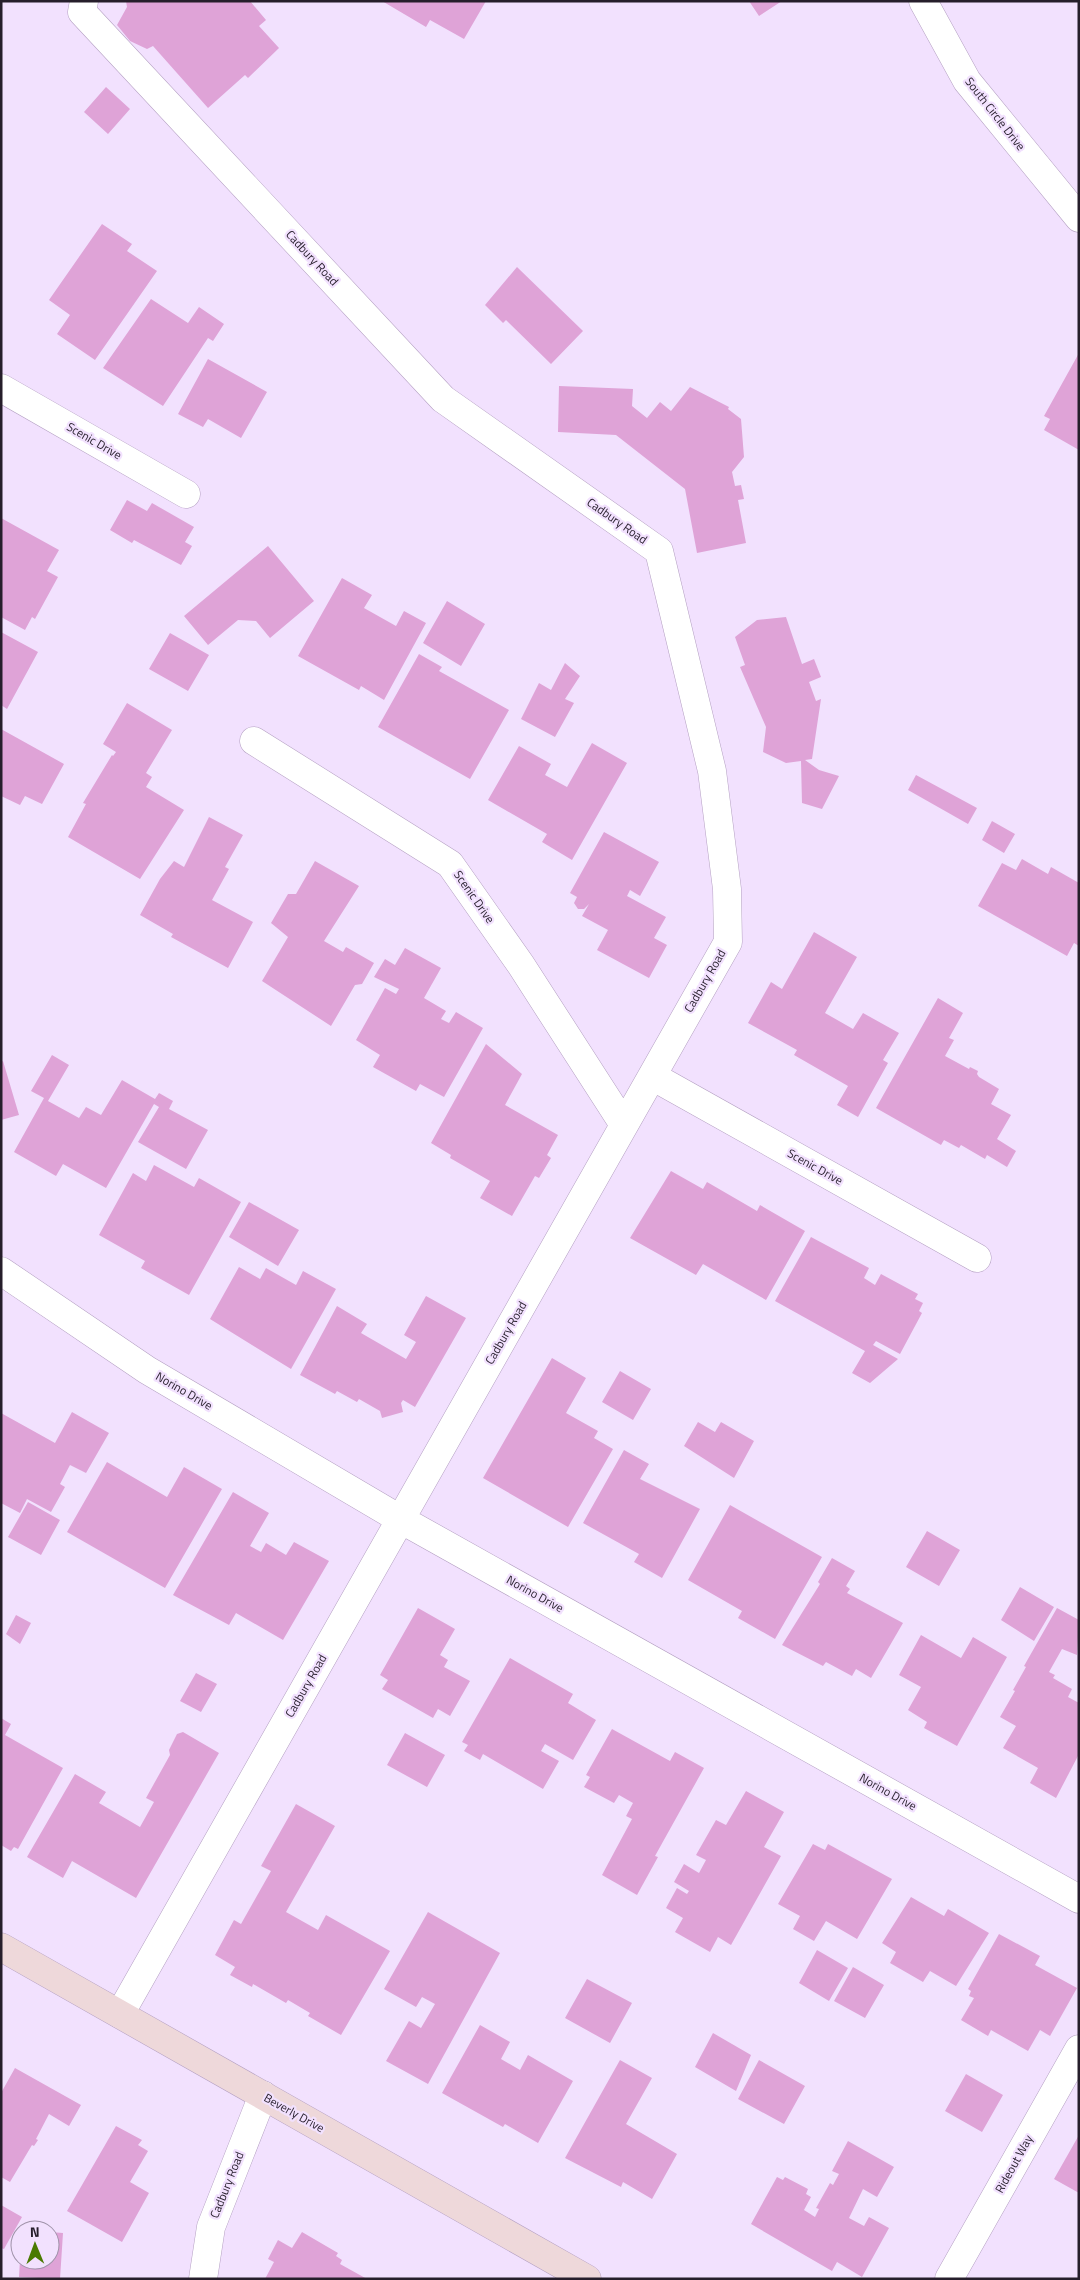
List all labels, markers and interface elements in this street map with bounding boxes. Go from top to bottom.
street label: South Circle Drive [961,73,1030,154]
street label: Cadbury Road [281,226,343,290]
street label: Scenic Drive [63,417,125,464]
street label: Cadbury Road [583,493,651,548]
street label: Scenic Drive [449,866,500,927]
street label: Cadbury Road [679,946,730,1016]
street label: Scenic Drive [784,1143,846,1190]
street label: Cadbury Road [480,1298,531,1368]
street label: Norino Drive [152,1367,216,1415]
street label: Norino Drive [503,1570,567,1617]
street label: Cadbury Road [280,1651,331,1721]
street label: Norino Drive [856,1768,920,1815]
street label: Beverly Drive [260,2088,328,2137]
street label: Rideout Way [990,2131,1038,2196]
street label: Cadbury Road [205,2149,248,2221]
north arrow [10,2220,60,2270]
text: N [30,2221,40,2242]

